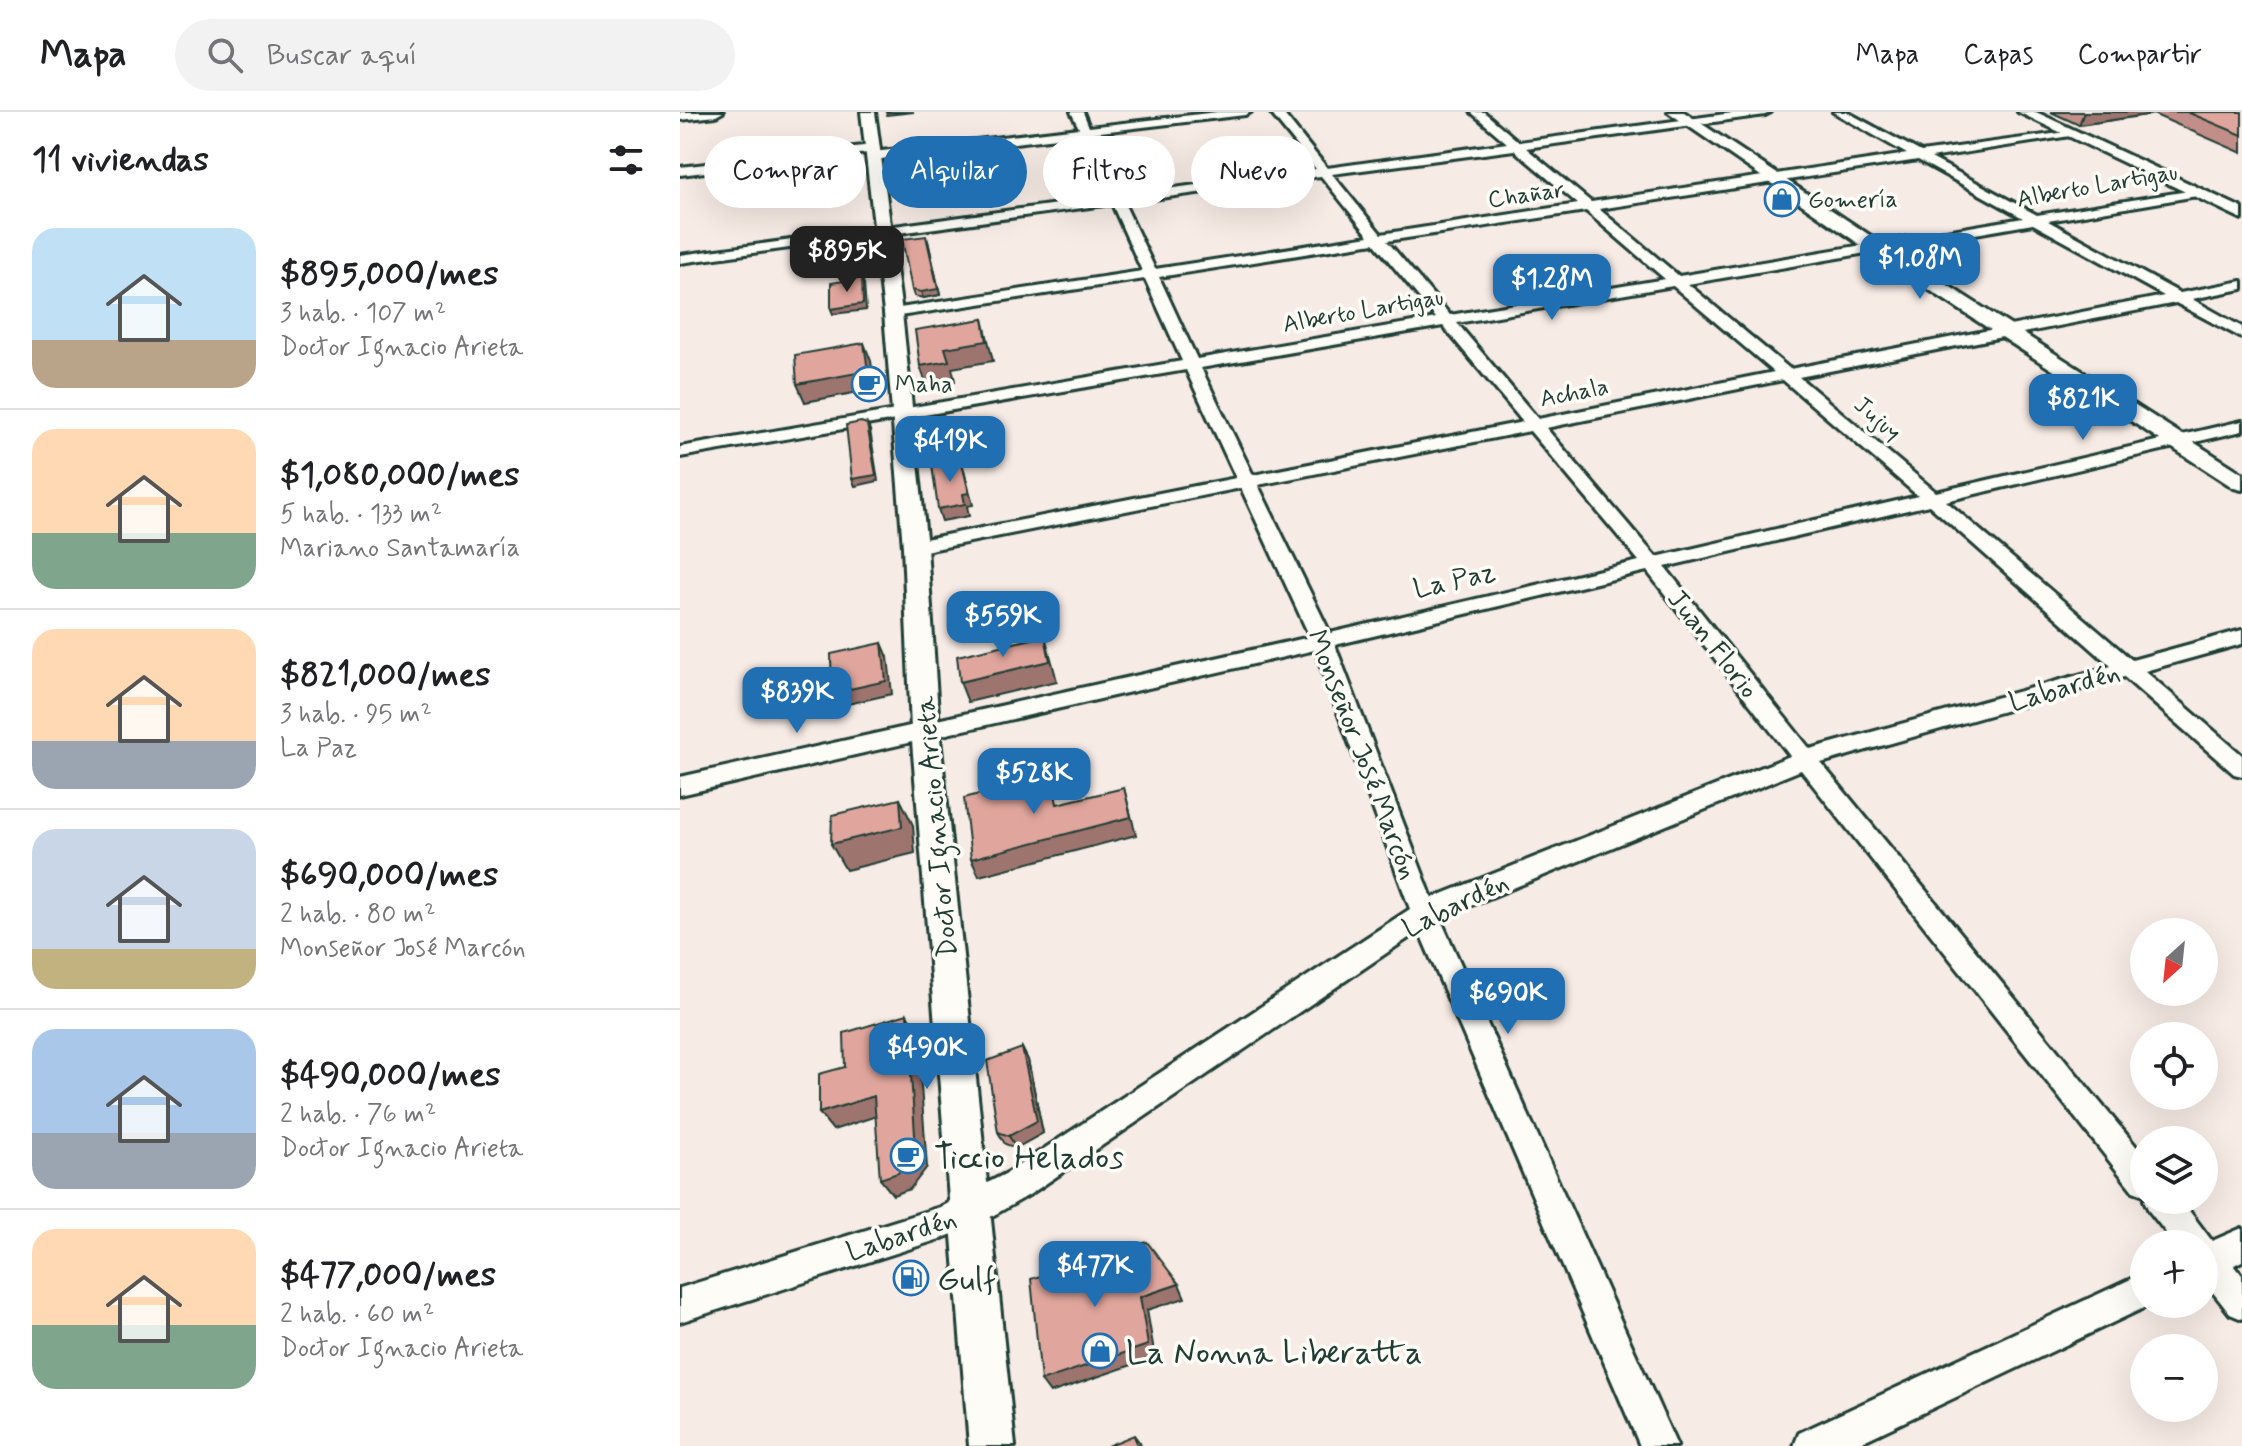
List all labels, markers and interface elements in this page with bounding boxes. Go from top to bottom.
search box [175,19,735,91]
text: Mapa [40,31,127,80]
icon: search [203,33,247,77]
text: Buscar aquí [267,36,417,75]
text: Mapa [1855,37,1919,74]
text: Capas [1963,37,2033,74]
text: Compartir [2077,37,2202,74]
chip: Comprar [704,136,866,208]
chip: Alquilar [882,136,1027,208]
chip: Filtros [1043,136,1175,208]
chip: Nuevo [1191,136,1315,208]
text: 11 viviendas [32,138,209,183]
icon: filters [604,138,648,182]
street label: Alberto Lartigau [2014,157,2180,216]
street label: Chañar [1486,175,1567,216]
shop icon: Gomería [1763,180,1801,218]
place label: Gomería [1808,185,1898,216]
pin: $895K [791,226,903,294]
pin: $1.08M [1855,233,1985,301]
text: $895K [808,235,886,269]
text: $1.08M [1878,242,1962,276]
text: $895,000/mes [280,252,498,297]
pin: $1.28M [1487,254,1617,322]
icon: home [96,260,192,356]
text: $1.28M [1511,263,1593,297]
street label: Alberto Lartigau [1280,282,1446,341]
text: 3 hab. · 107 m² [280,297,446,331]
text: Doctor Ignacio Arieta [280,331,523,365]
cafe icon: Maha [850,365,888,403]
place label: Maha [895,370,953,401]
street label: Achala [1537,372,1611,415]
pin: $821K [2027,374,2139,442]
text: $821K [2047,383,2119,417]
street label: Jujuy [1847,390,1907,448]
pin: $419K [894,416,1006,484]
text: $419K [913,425,987,459]
text: $1,080,000/mes [280,453,519,498]
icon: home [96,461,192,557]
text: 5 hab. · 133 m² [280,498,442,532]
text: Mariano Santamaría [280,532,520,566]
street label: La Paz [1410,554,1499,609]
street label: Juan Florio [1658,582,1766,707]
pin: $559K [947,591,1059,659]
text: $559K [965,600,1041,634]
street label: Monseñor José Marcón [1297,625,1426,885]
text: $821,000/mes [280,653,490,698]
street label: Labardén [2005,655,2124,722]
icon: home [96,661,192,757]
pin: $839K [741,667,853,735]
text: $839K [761,676,833,710]
street label: Doctor Ignacio Arieta [908,694,970,959]
text: 3 hab. · 95 m² [280,698,432,732]
text: La Paz [280,732,357,766]
pin: $528K [978,748,1090,816]
text: $528K [995,757,1073,791]
text: $690,000/mes [280,853,498,898]
icon: home [96,861,192,957]
street label: Labardén [1397,865,1515,948]
text: 2 hab. · 80 m² [280,898,436,932]
north arrow [2130,918,2218,1006]
map controls [2130,918,2218,1422]
text: Monseñor José Marcón [280,932,526,966]
pin: $690K [1452,968,1564,1036]
text: $690K [1469,977,1547,1011]
button: locate [2130,1022,2218,1110]
pin: $490K [871,1023,983,1091]
text: $490K [887,1032,967,1066]
text: $490,000/mes [280,1053,501,1098]
icon: home [96,1061,192,1157]
text: 2 hab. · 76 m² [280,1098,436,1132]
button: layers [2130,1126,2218,1214]
text: Doctor Ignacio Arieta [280,1132,523,1166]
place label: Ticcio Helados [934,1136,1124,1181]
cafe icon: Ticcio Helados [889,1137,927,1175]
street label: Labardén [842,1201,962,1272]
button: + [2130,1230,2218,1318]
pin: $477K [1039,1241,1151,1309]
text: $477K [1057,1250,1133,1284]
text: $477,000/mes [280,1253,496,1298]
place label: Gulf [937,1258,996,1303]
fuel station icon: Gulf [892,1259,930,1297]
icon: home [96,1261,192,1357]
text: 2 hab. · 60 m² [280,1298,434,1332]
place label: La Nonna Liberatta [1126,1331,1423,1376]
text: Doctor Ignacio Arieta [280,1332,523,1366]
shop icon: La Nonna Liberatta [1081,1332,1119,1370]
button: − [2130,1334,2218,1422]

